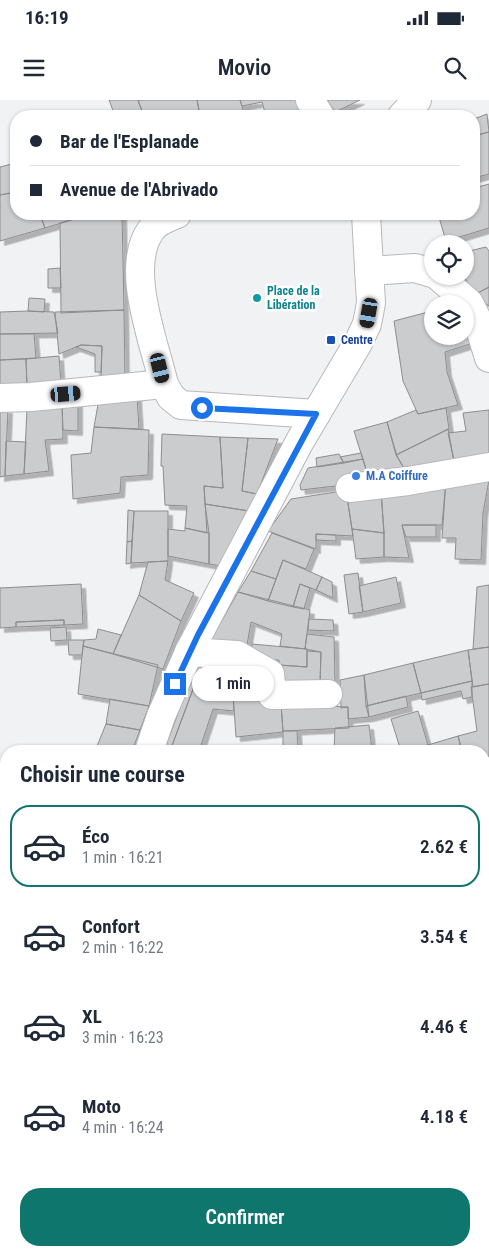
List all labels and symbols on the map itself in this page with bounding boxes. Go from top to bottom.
place label: Place de la Libération [267,284,320,312]
marker: Place de la Libération [251,292,263,304]
car [359,297,378,329]
place label: Centre [341,333,373,347]
marker: Centre [325,334,337,346]
car [149,352,170,384]
car [50,385,81,403]
route start [191,397,213,419]
place label: M.A Coiffure [366,469,428,483]
marker: M.A Coiffure [350,470,362,482]
callout: 1 min [192,666,275,702]
route end [164,673,186,695]

